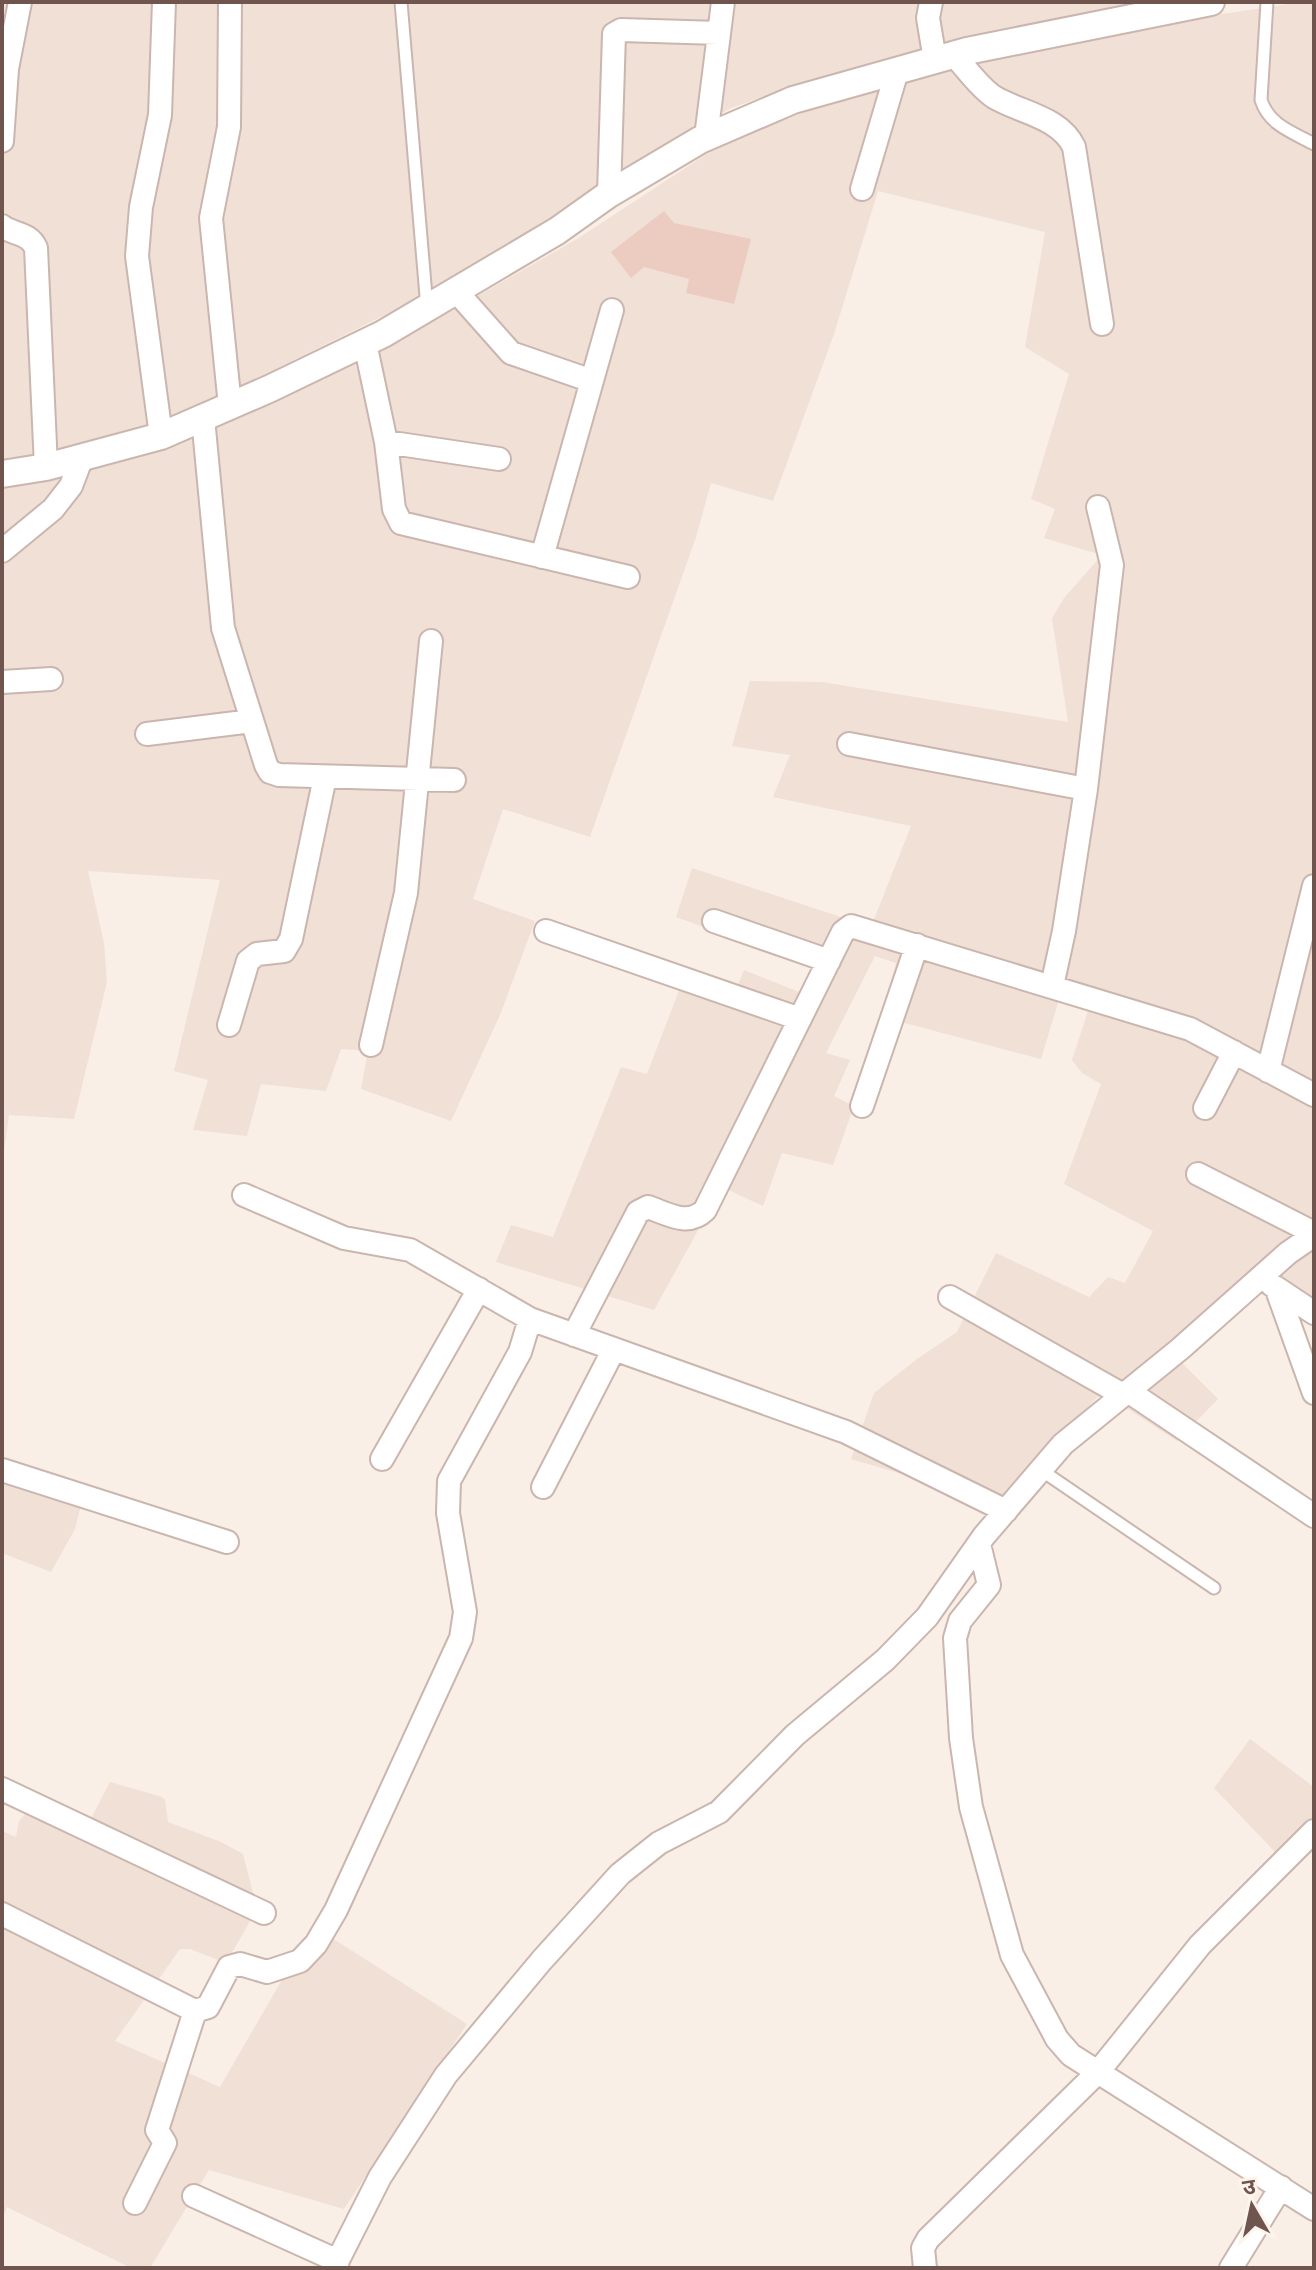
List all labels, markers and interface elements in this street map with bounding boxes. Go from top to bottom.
north arrow [1212,2166,1292,2246]
text: उ [1240,2172,1259,2201]

